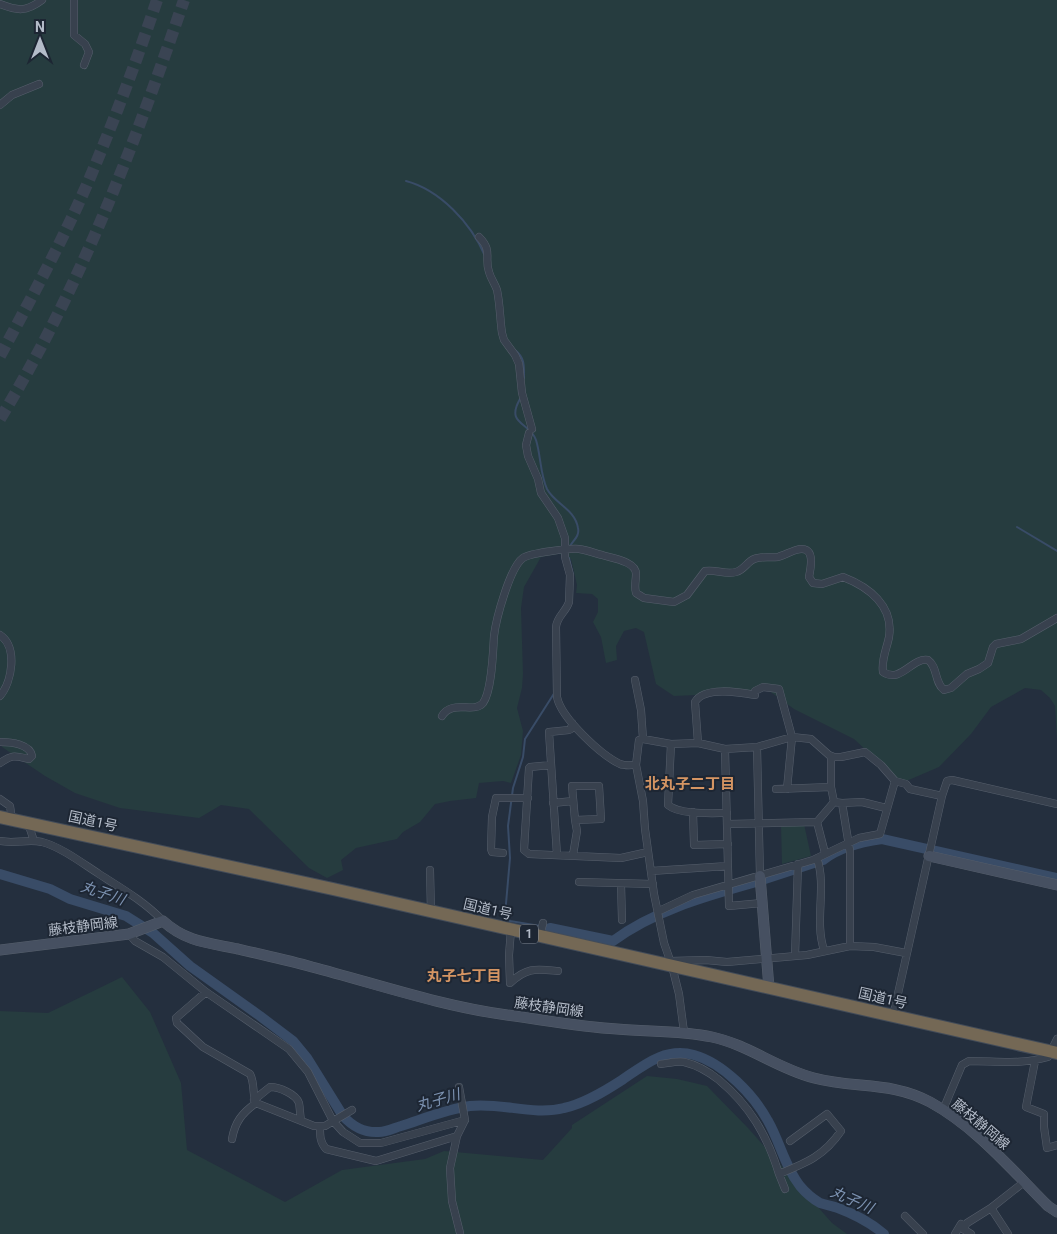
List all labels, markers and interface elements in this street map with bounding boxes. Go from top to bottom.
north arrow [15,15,65,65]
text: N [35,19,45,35]
district label: 北丸子二丁目 [645,775,735,793]
street label: 国道1号 [67,808,119,834]
water label: 丸子川 [79,877,129,909]
street label: 国道1号 [462,896,514,922]
street label: 藤枝静岡線 [47,914,119,938]
road number: 1 [520,924,538,944]
district label: 丸子七丁目 [426,967,502,985]
street label: 国道1号 [857,985,909,1011]
street label: 藤枝静岡線 [513,994,585,1020]
water label: 丸子川 [414,1085,464,1115]
street label: 藤枝静岡線 [949,1095,1013,1153]
water label: 丸子川 [828,1183,878,1218]

